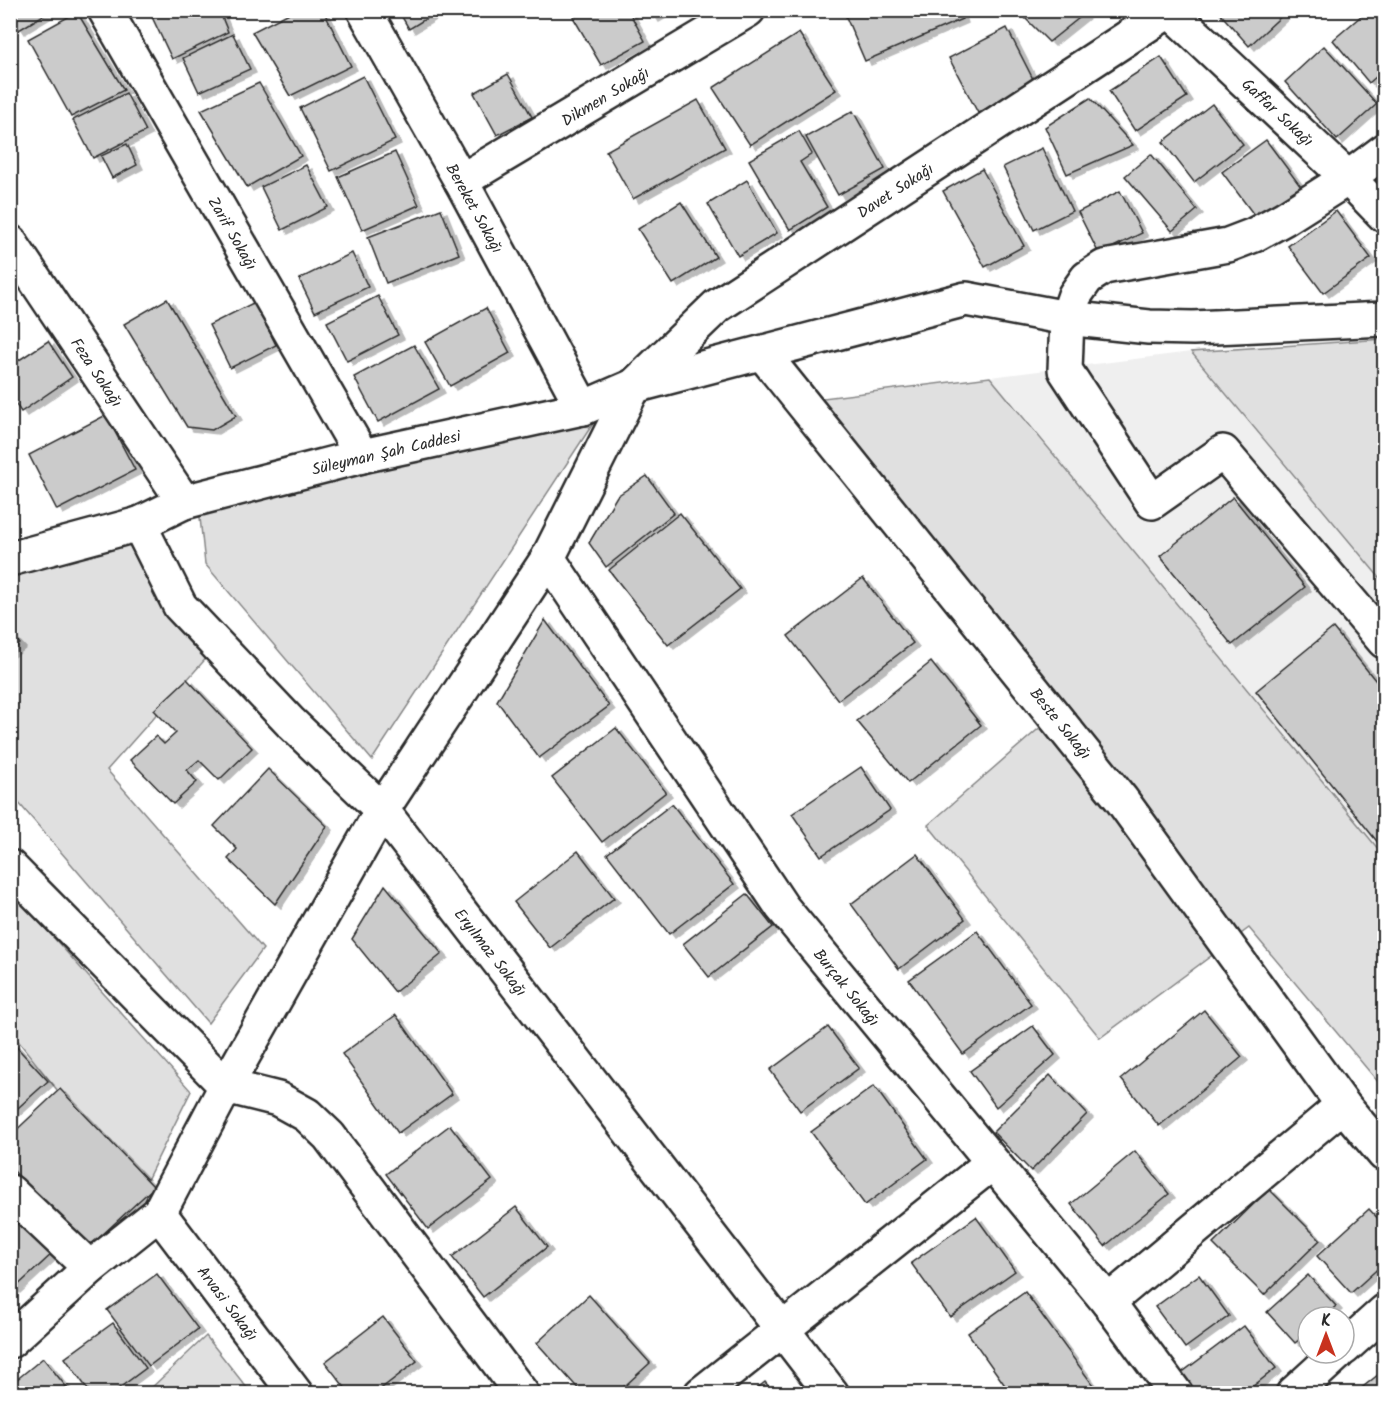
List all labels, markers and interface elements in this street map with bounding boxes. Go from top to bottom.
street label: Dikmen Sokağı [557,61,655,133]
street label: Gaffar Sokağı [1235,73,1319,153]
street label: Davet Sokağı [853,157,939,225]
street label: Bereket Sokağı [439,159,509,258]
street label: Zarif Sokağı [201,192,263,275]
street label: Feza Sokağı [63,333,128,413]
street label: Süleyman Şah Caddesi [309,424,464,483]
street label: Beste Sokağı [1023,682,1097,765]
street label: Eryılmaz Sokağı [447,903,532,1003]
street label: Burçak Sokağı [806,943,885,1032]
street label: Arvasi Sokağı [190,1261,263,1347]
north arrow [1296,1305,1356,1365]
text: K [1321,1309,1331,1334]

